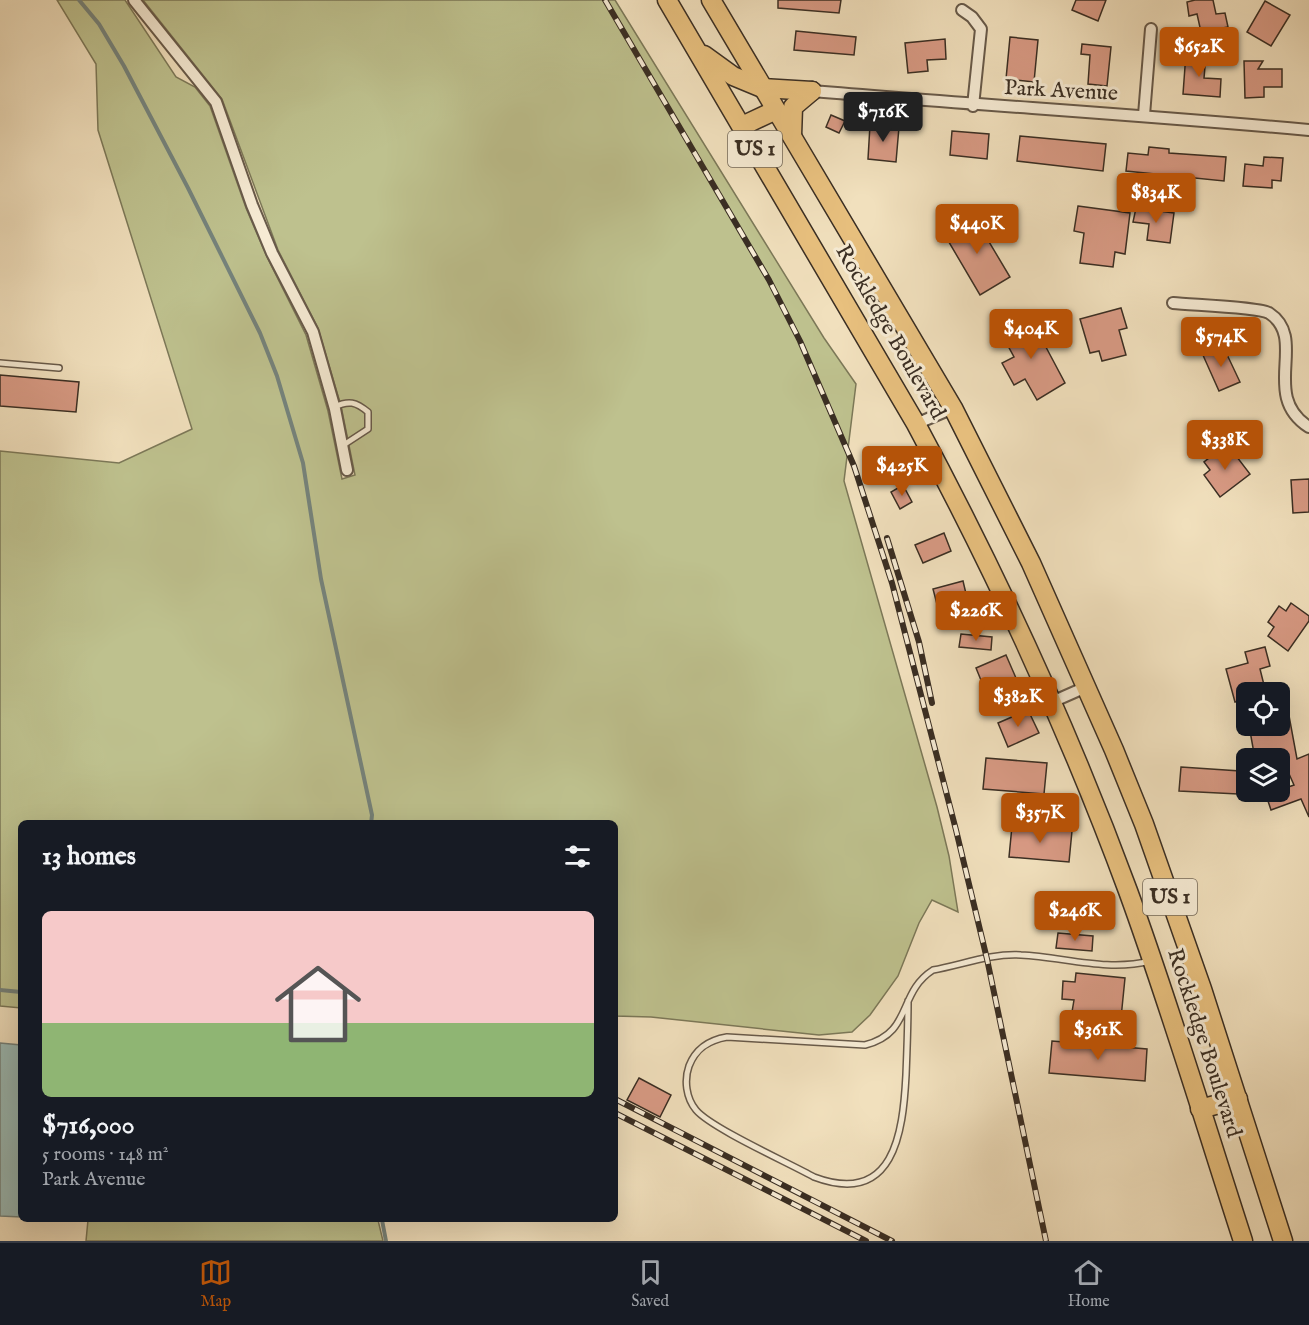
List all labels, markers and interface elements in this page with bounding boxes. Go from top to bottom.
pin: $652K [1157,27,1241,78]
text: $652K [1174,34,1224,59]
street label: Park Avenue [1003,74,1119,108]
pin: $716K [841,92,925,143]
text: $716K [858,99,908,124]
road number: US 1 [728,131,782,167]
pin: $834K [1114,173,1198,224]
text: $834K [1131,180,1181,205]
pin: $440K [935,204,1019,255]
text: $440K [950,211,1004,236]
street label: Rockledge Boulevard [829,240,952,425]
pin: $404K [989,309,1073,360]
text: $404K [1004,316,1058,341]
pin: $574K [1179,317,1263,368]
text: $574K [1195,324,1247,349]
pin: $338K [1183,420,1267,471]
text: $338K [1201,427,1249,452]
pin: $425K [860,446,944,497]
text: $425K [876,453,928,478]
pin: $226K [934,591,1018,642]
text: $226K [950,598,1002,623]
pin: $382K [976,677,1060,728]
map controls [1236,682,1290,802]
button: locate [1236,682,1290,736]
text: $382K [993,684,1043,709]
button: layers [1236,748,1290,802]
pin: $357K [998,793,1082,844]
text: $357K [1015,800,1065,825]
text: 13 homes [42,840,136,873]
icon: filters [561,840,594,873]
road number: US 1 [1143,879,1197,915]
pin: $246K [1033,891,1117,942]
text: $246K [1048,898,1102,923]
street label: Rockledge Boulevard [1160,945,1248,1141]
icon: home [264,950,372,1058]
pin: $361K [1056,1010,1140,1061]
text: $361K [1074,1017,1122,1042]
text: $716,000 [42,1109,134,1142]
text: 5 rooms · 148 m² [42,1142,169,1167]
text: Park Avenue [42,1167,146,1192]
tab: Map [199,1256,232,1312]
tab: Saved [631,1256,669,1312]
tab: Home [1068,1256,1110,1312]

